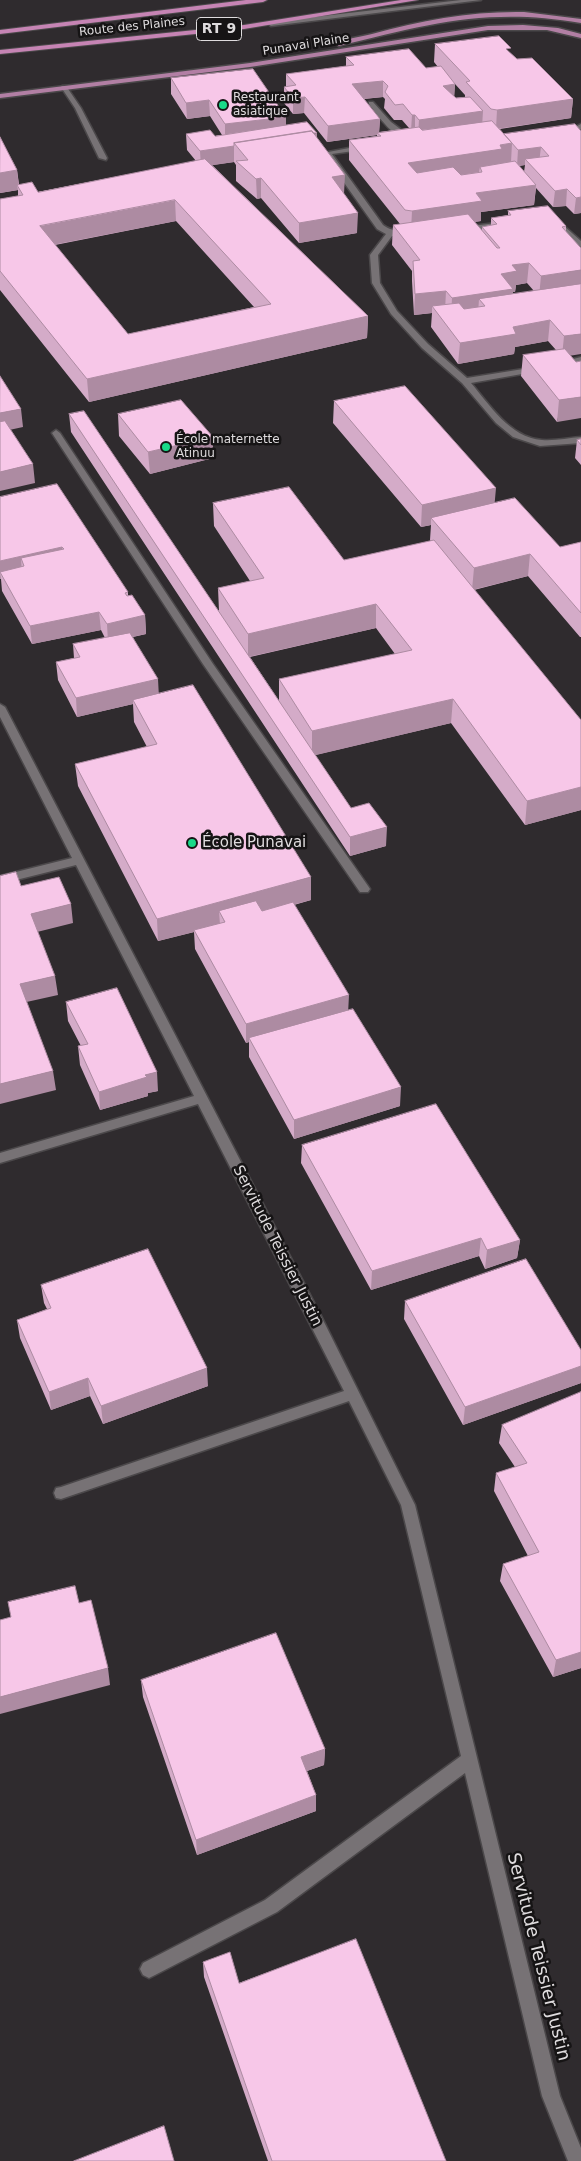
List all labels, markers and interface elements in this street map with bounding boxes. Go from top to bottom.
street label: Route des Plaines [78,14,186,40]
road number: RT 9 [196,18,242,40]
street label: Punavai Plaine [262,31,350,59]
place label: Restaurant asiatique [233,91,299,119]
marker: Restaurant asiatique [217,99,229,111]
place label: École maternette Atinuu [176,433,280,461]
marker: École maternette Atinuu [160,441,172,453]
place label: École Punavai [202,834,306,852]
marker: École Punavai [186,837,198,849]
street label: Servitude Teissier Justin [229,1163,325,1329]
street label: Servitude Teissier Justin [502,1851,574,2063]

